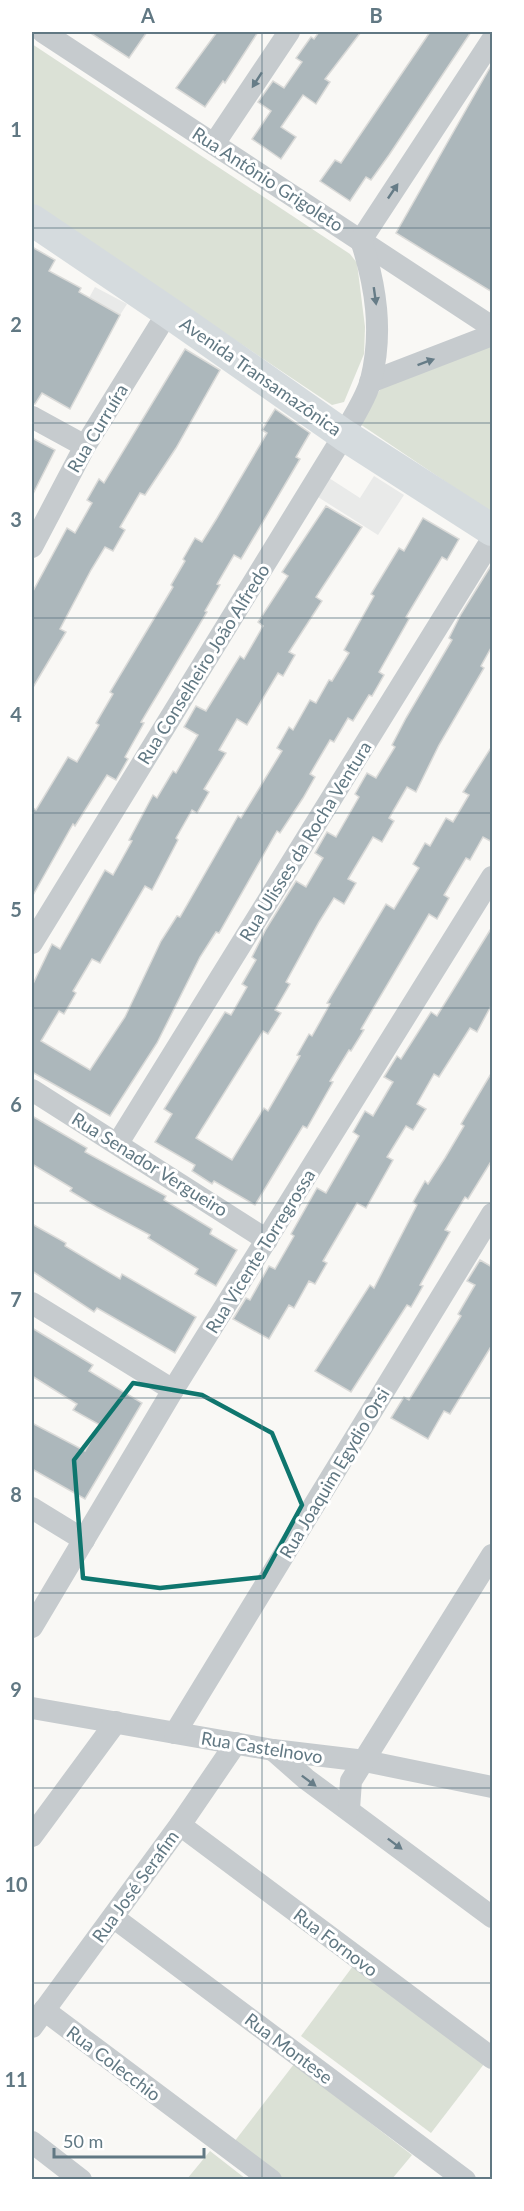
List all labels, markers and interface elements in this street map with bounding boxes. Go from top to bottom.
text: A [140,3,155,27]
text: B [369,3,383,27]
one-way arrow [251,72,262,89]
text: 1 [10,117,22,141]
street label: Rua Antônio Grigoleto [188,122,348,236]
one-way arrow [387,183,398,199]
one-way arrow [371,287,380,306]
text: 2 [10,312,22,336]
street label: Avenida Transamazônica [176,312,346,440]
one-way arrow [417,356,435,366]
street label: Rua Curruíra [62,380,132,476]
text: 3 [10,507,22,531]
street label: Rua Conselheiro João Alfredo [132,560,274,768]
text: 4 [10,702,22,726]
street label: Rua Ulisses da Rocha Ventura [234,737,376,945]
text: 5 [10,897,22,921]
text: 6 [10,1092,22,1116]
street label: Rua Senador Vergueiro [68,1107,232,1221]
street label: Rua Vicente Torregrossa [200,1165,320,1337]
text: 7 [10,1287,22,1311]
street label: Rua Joaquim Egydio Orsi [274,1384,394,1562]
text: 8 [10,1482,22,1506]
text: 9 [10,1677,22,1701]
street label: Rua Castelnovo [200,1727,324,1767]
one-way arrow [302,1775,317,1787]
street label: Rua José Serafim [87,1826,183,1946]
one-way arrow [388,1838,403,1850]
text: 10 [4,1872,28,1896]
street label: Rua Fornovo [289,1903,383,1981]
street label: Rua Montese [241,2008,337,2088]
street label: Rua Colecchio [63,2021,165,2105]
text: 11 [4,2067,28,2091]
scale bar [54,2121,204,2159]
text: 50 m [63,2130,103,2152]

